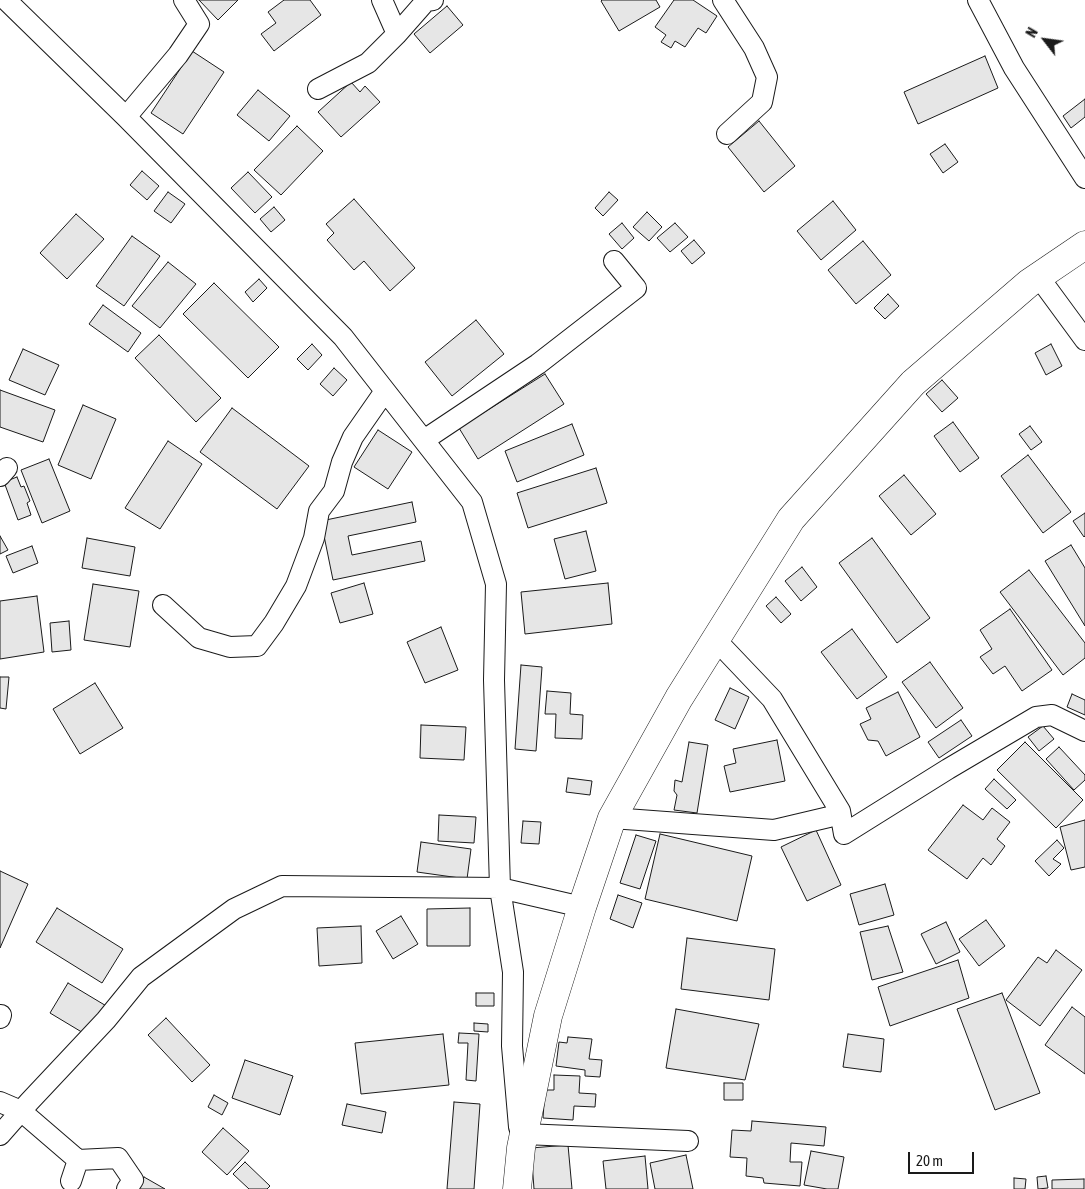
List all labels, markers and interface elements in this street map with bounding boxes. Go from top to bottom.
north arrow [1020,15,1070,65]
text: N [1023,25,1041,40]
scale bar [910,1142,976,1174]
text: 20 m [916,1152,943,1169]

